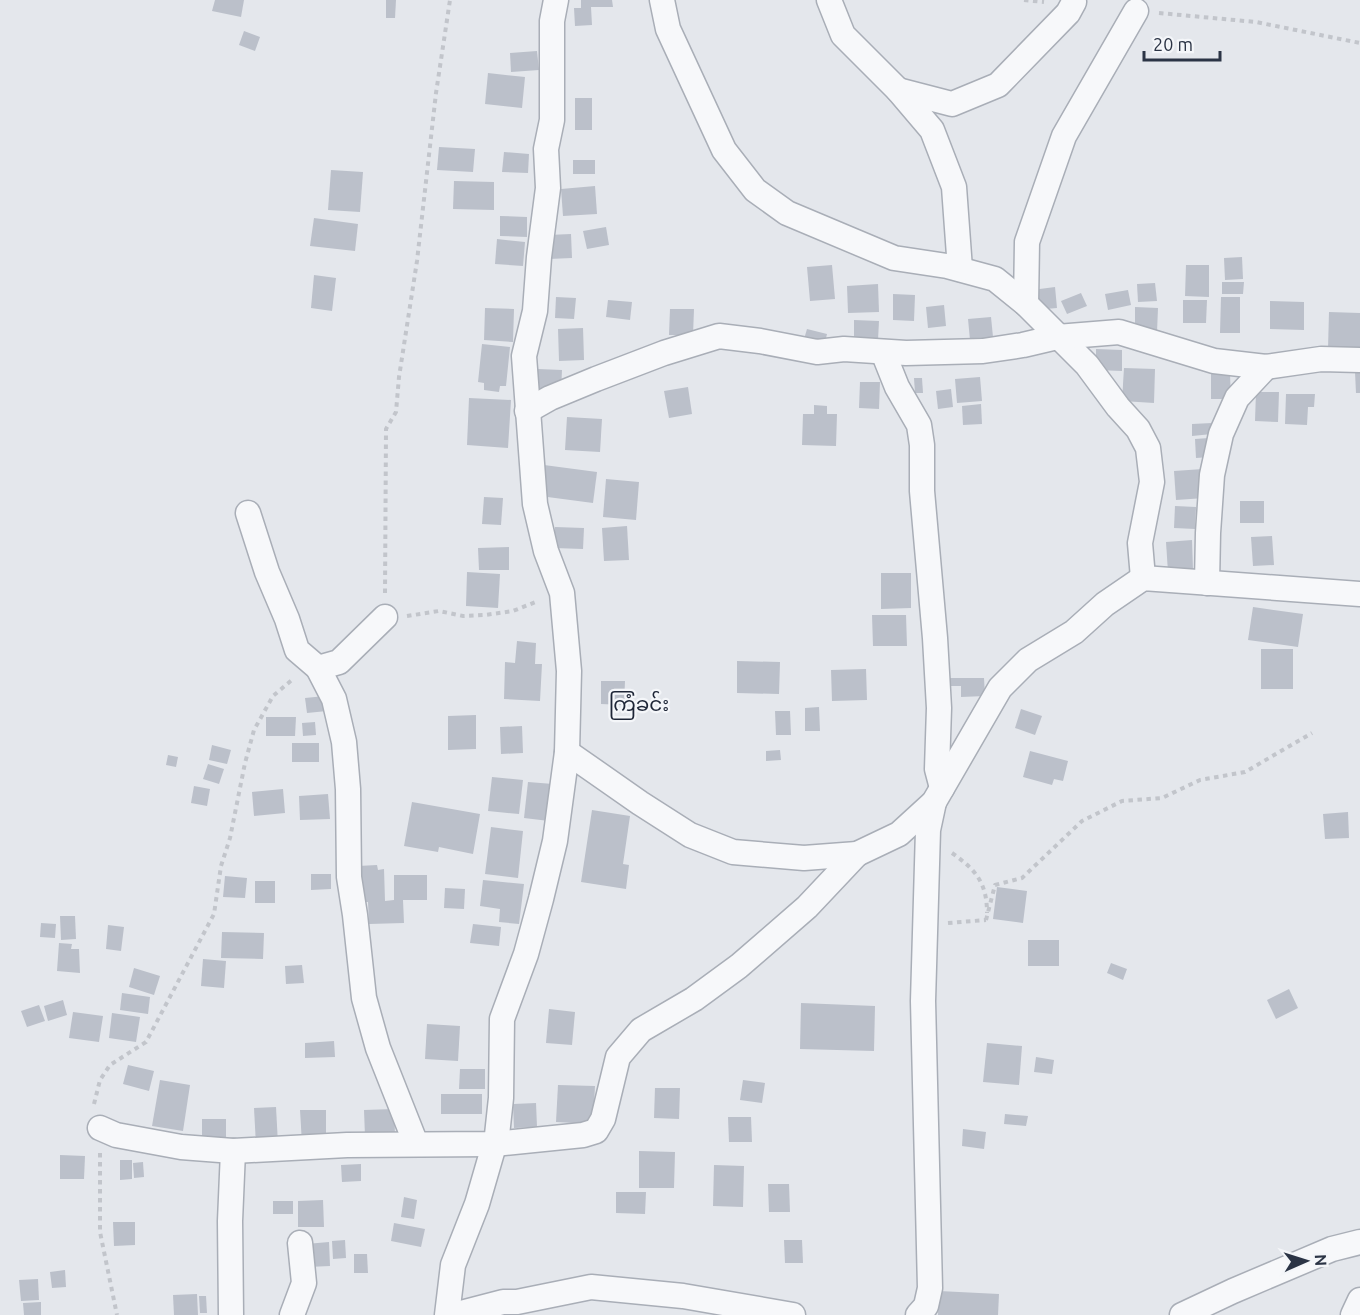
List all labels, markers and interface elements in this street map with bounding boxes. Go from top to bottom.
scale bar [1144,24,1220,62]
text: 20 m [1153,34,1193,54]
district label: ကြံခင်း [609,690,669,720]
north arrow [1276,1231,1336,1291]
text: N [1312,1254,1330,1267]

